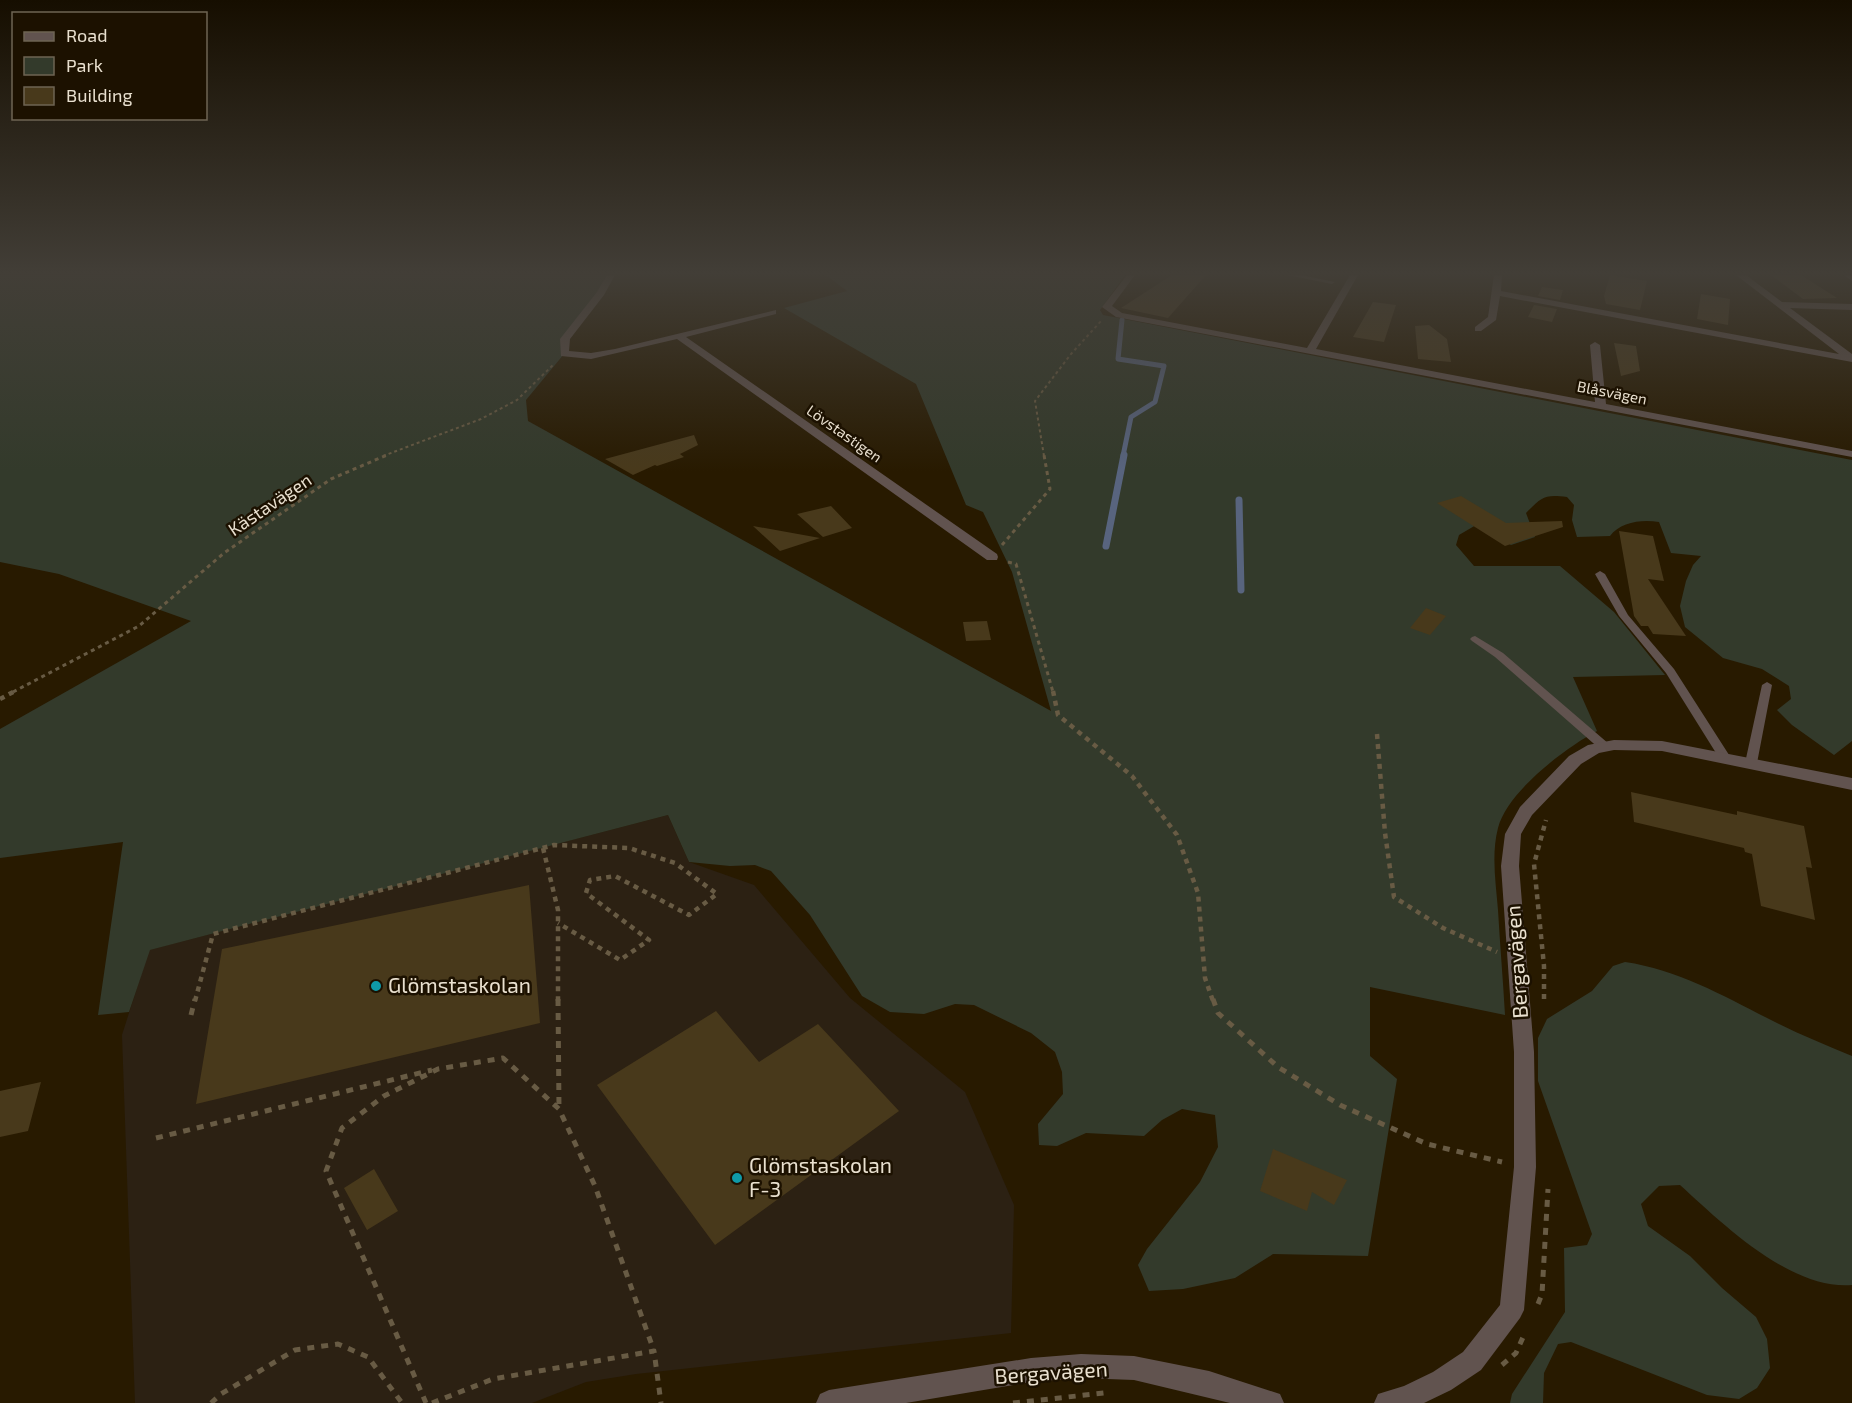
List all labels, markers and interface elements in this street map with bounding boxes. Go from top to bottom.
legend [12,12,207,120]
text: Road [66,24,107,46]
text: Park [66,54,103,76]
text: Building [66,84,133,106]
street label: Blåsvägen [1576,376,1649,408]
street label: Lövstastigen [803,401,886,466]
street label: Kästavägen [224,468,315,540]
street label: Bergavägen [1499,905,1532,1020]
place label: Glömstaskolan [388,972,531,997]
marker: Glömstaskolan [369,979,383,993]
place label: Glömstaskolan F-3 [749,1152,892,1201]
marker: Glömstaskolan F-3 [730,1171,744,1185]
street label: Bergavägen [993,1355,1108,1388]

